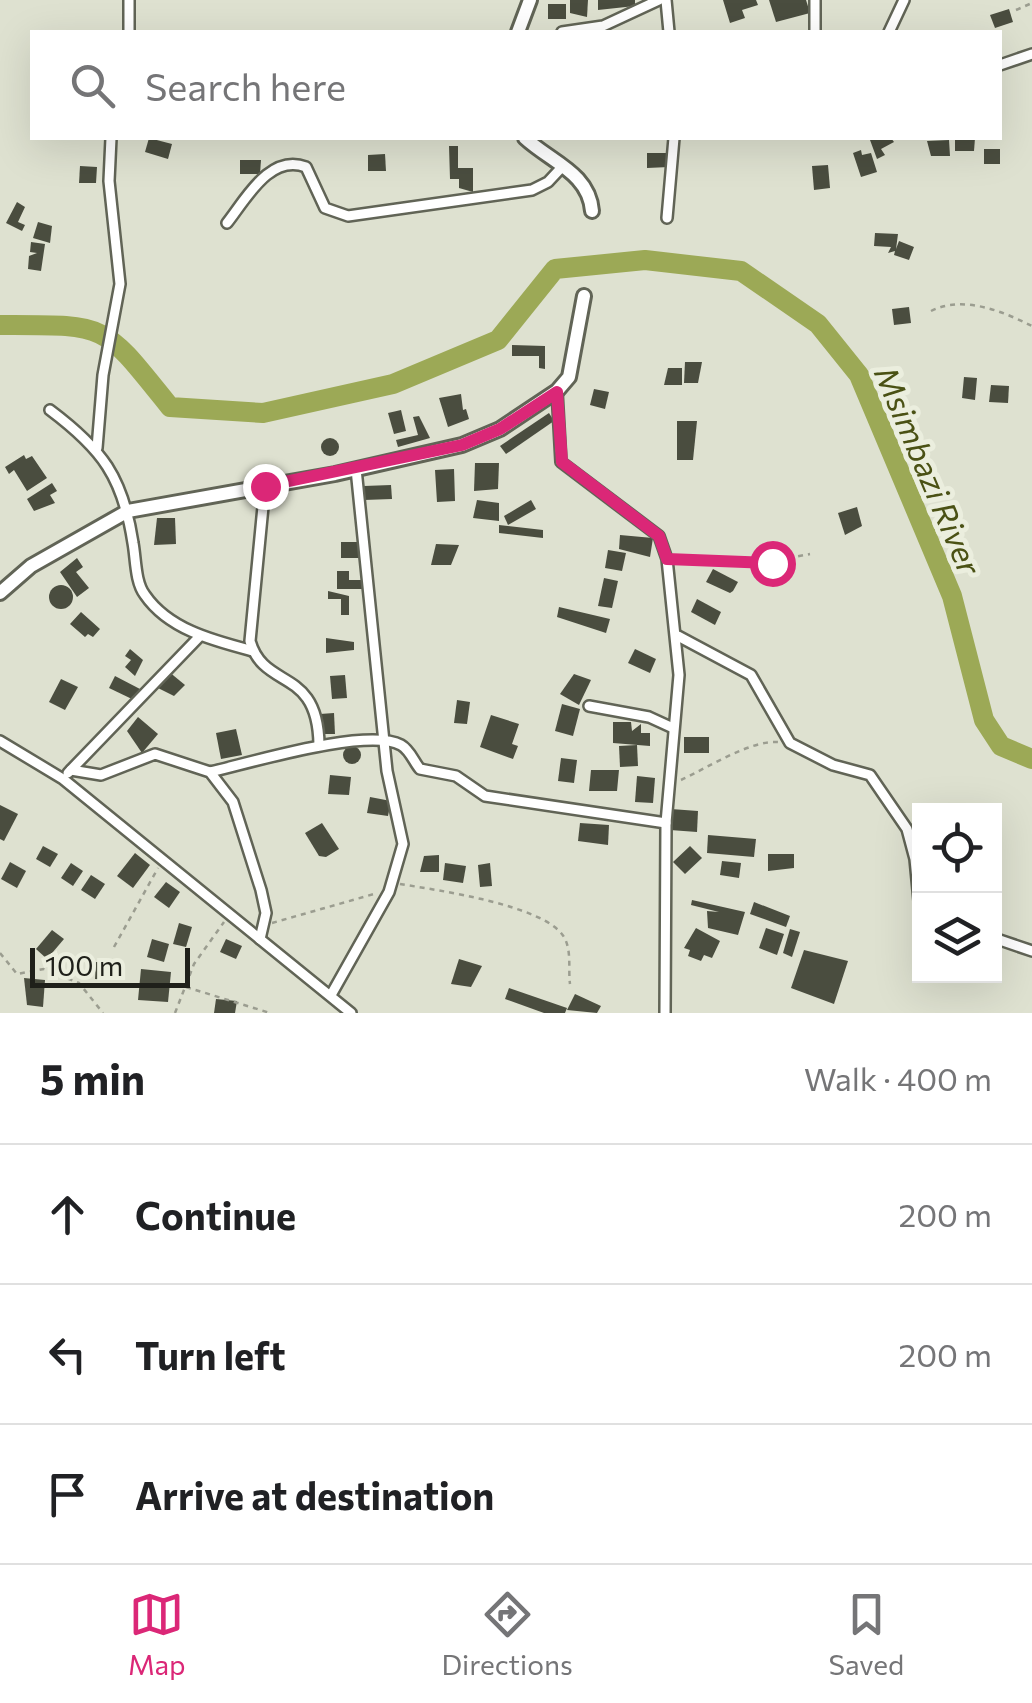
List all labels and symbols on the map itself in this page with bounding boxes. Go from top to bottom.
water label: Msimbazi River [867,360,991,581]
route end [243,464,289,510]
route start [750,541,796,587]
scale bar [30,943,190,988]

